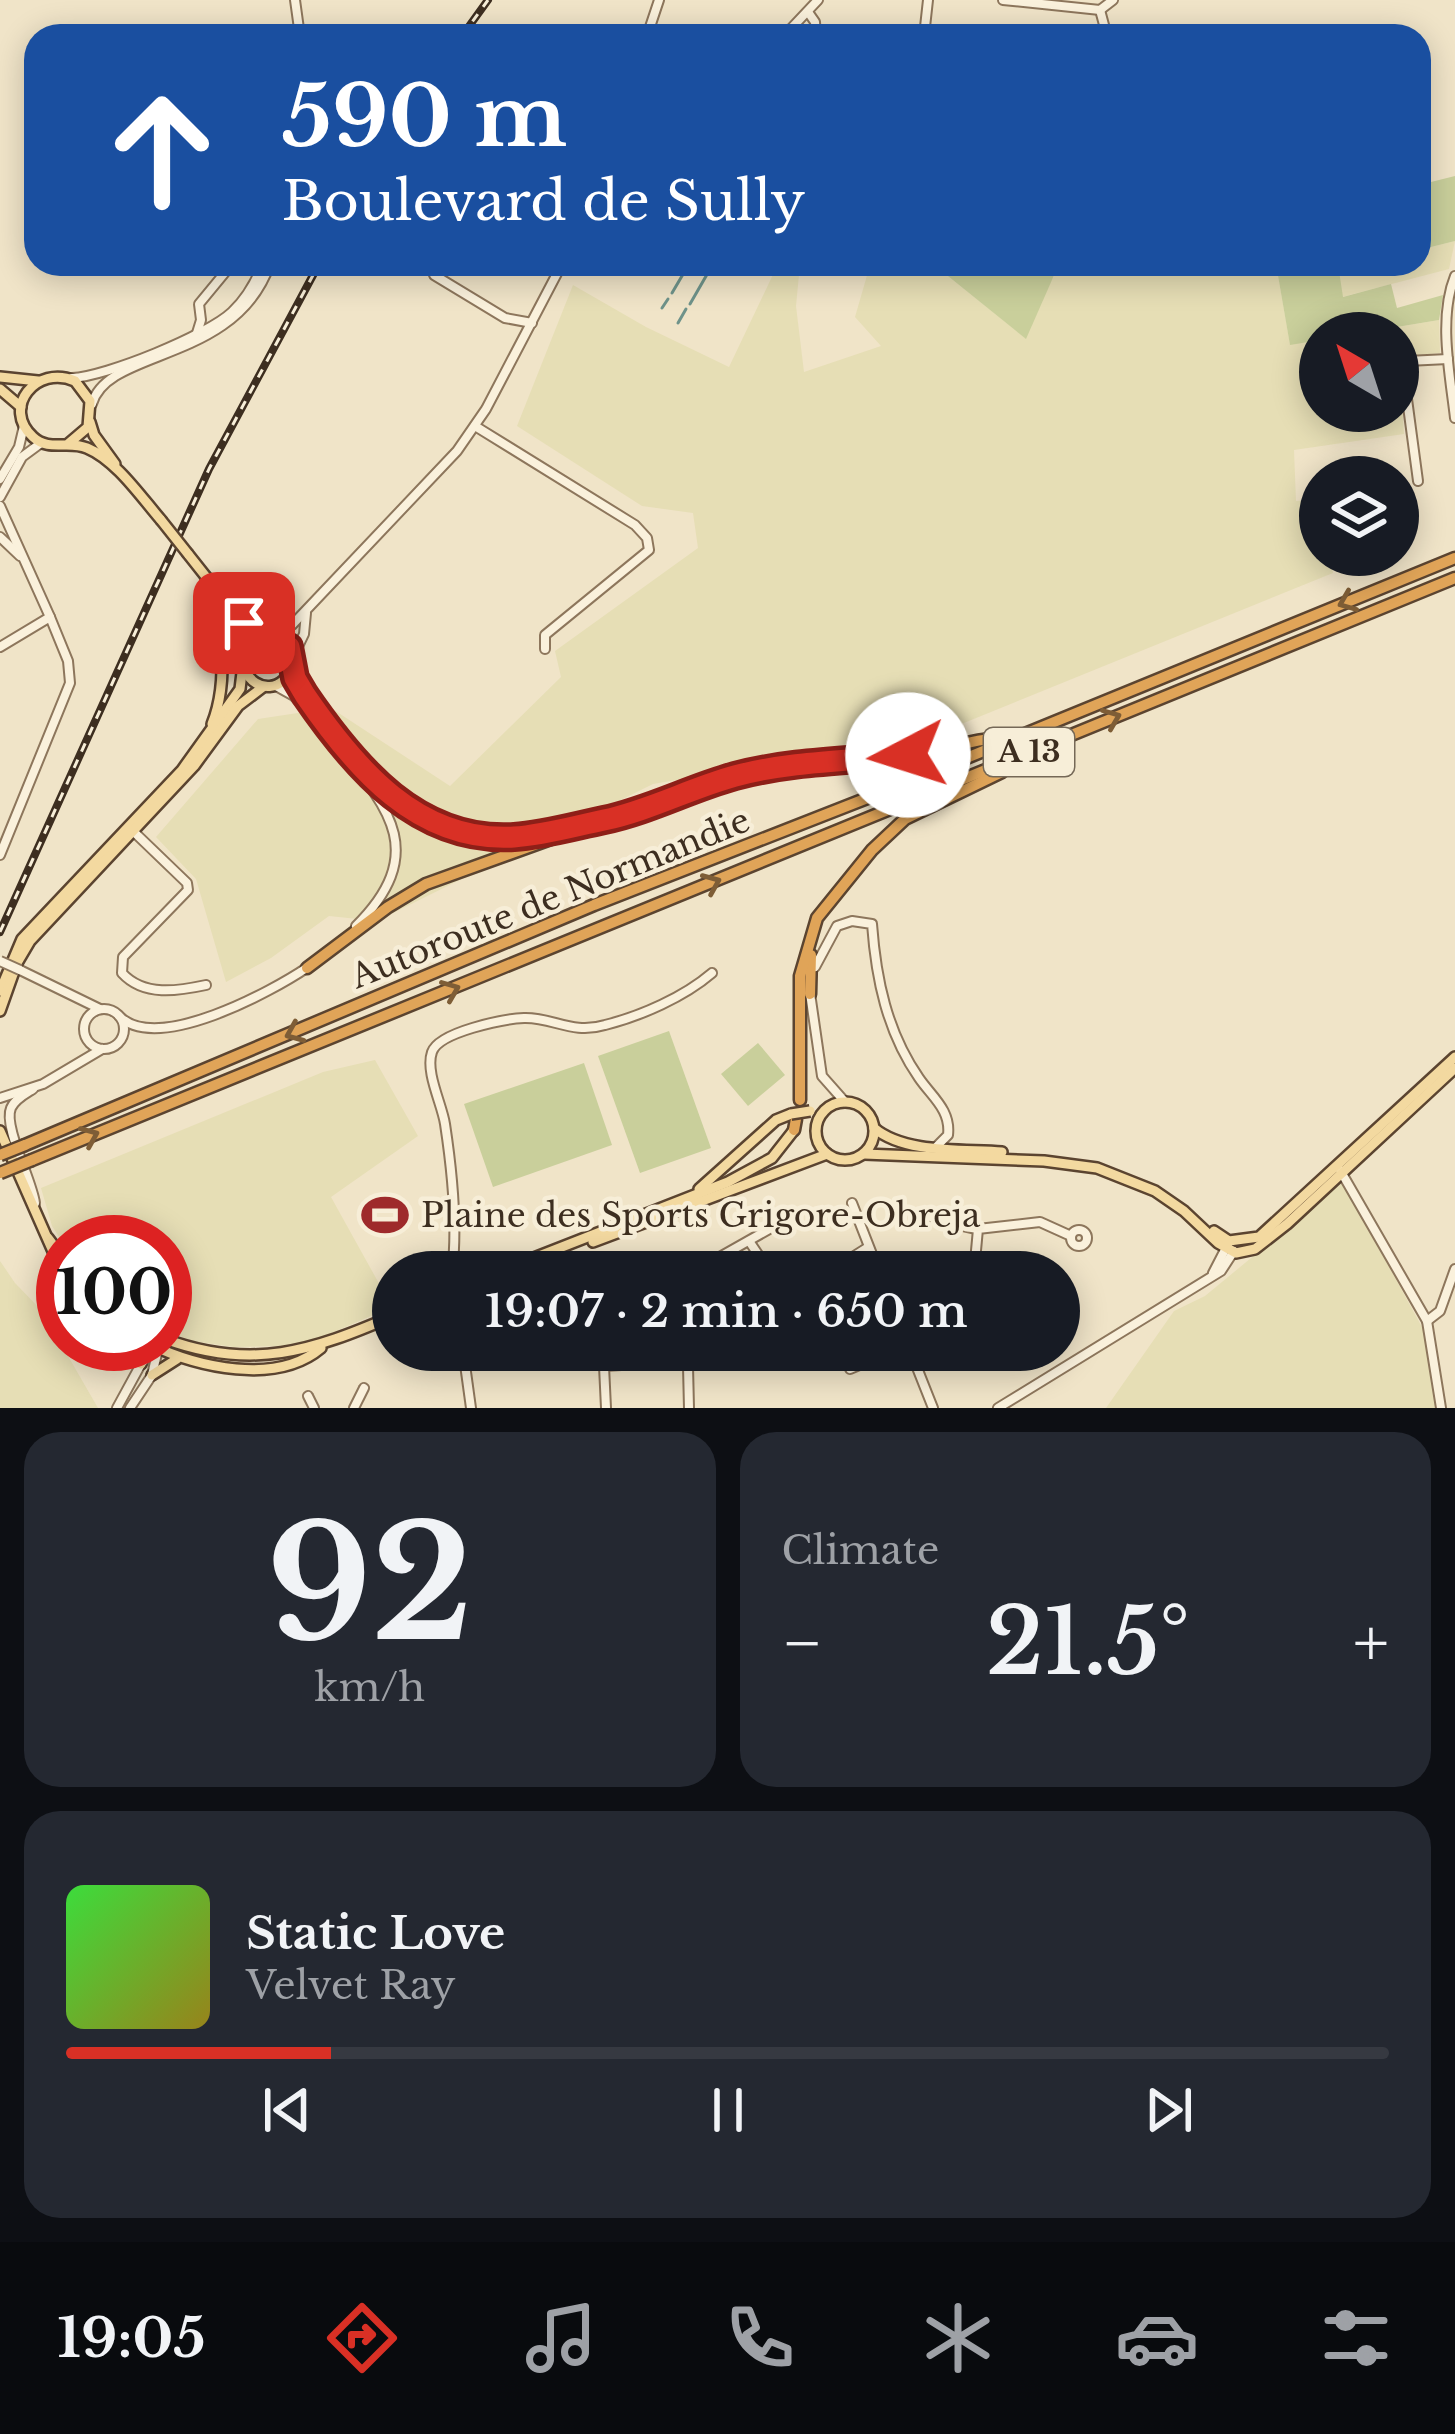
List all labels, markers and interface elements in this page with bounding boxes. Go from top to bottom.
text: 590 m [282,65,567,169]
icon: ahead [84,72,240,228]
text: Boulevard de Sully [282,168,805,235]
north arrow [1299,312,1419,432]
map controls [1299,312,1419,576]
button: layers [1299,456,1419,576]
pin [193,572,295,674]
one-way arrow [1337,588,1358,612]
icon: arrive [211,590,277,656]
position arrow [845,692,971,818]
one-way arrow [1100,708,1121,732]
road number: A 13 [984,728,1074,776]
street label: Autoroute de Normandie [344,800,756,998]
one-way arrow [701,873,722,897]
one-way arrow [440,980,461,1004]
one-way arrow [284,1019,306,1043]
one-way arrow [78,1126,99,1150]
sports icon: Plaine des Sports Grigore-Obreja [360,1190,410,1240]
place label: Plaine des Sports Grigore-Obreja [421,1195,981,1236]
speed limit sign: 100 [36,1215,192,1371]
text: 19:07 · 2 min · 650 m [484,1283,968,1339]
text: 92 [266,1488,473,1681]
text: Climate [782,1526,939,1575]
text: 21.5° [986,1587,1190,1698]
text: − [782,1602,823,1684]
text: + [1353,1602,1389,1684]
text: km/h [314,1663,425,1712]
text: Static Love [246,1905,505,1961]
text: Velvet Ray [246,1961,456,2010]
icon: previous [254,2077,320,2143]
icon: pause [695,2077,761,2143]
icon: next [1136,2077,1202,2143]
icon: directions [320,2296,404,2380]
icon: music [519,2296,603,2380]
icon: phone [718,2296,802,2380]
icon: climate [916,2296,1000,2380]
icon: car [1115,2296,1199,2380]
icon: filters [1314,2296,1398,2380]
text: 19:05 [57,2305,206,2372]

